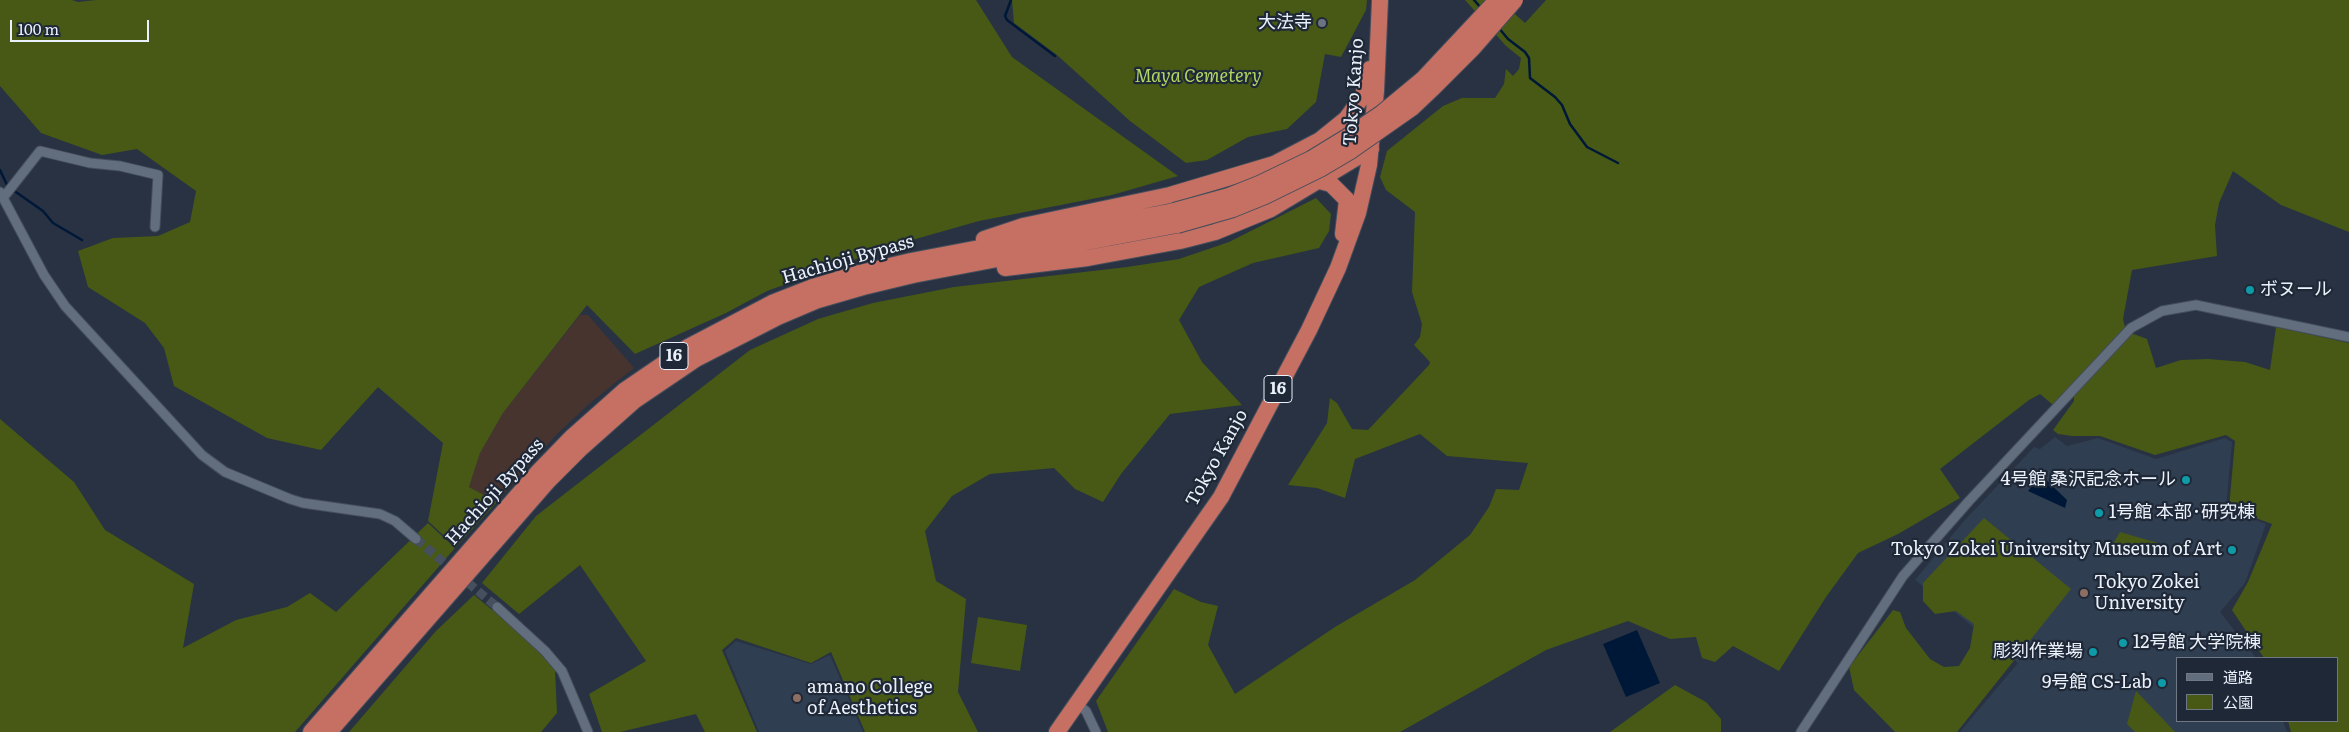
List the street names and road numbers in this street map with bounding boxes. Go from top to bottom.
street label: Tokyo Kanjo [1339,37,1369,147]
street label: Hachioji Bypass [780,231,916,289]
road number: 16 [660,342,688,370]
road number: 16 [1264,376,1292,402]
street label: Tokyo Kanjo [1181,406,1253,510]
street label: Hachioji Bypass [441,434,549,550]

